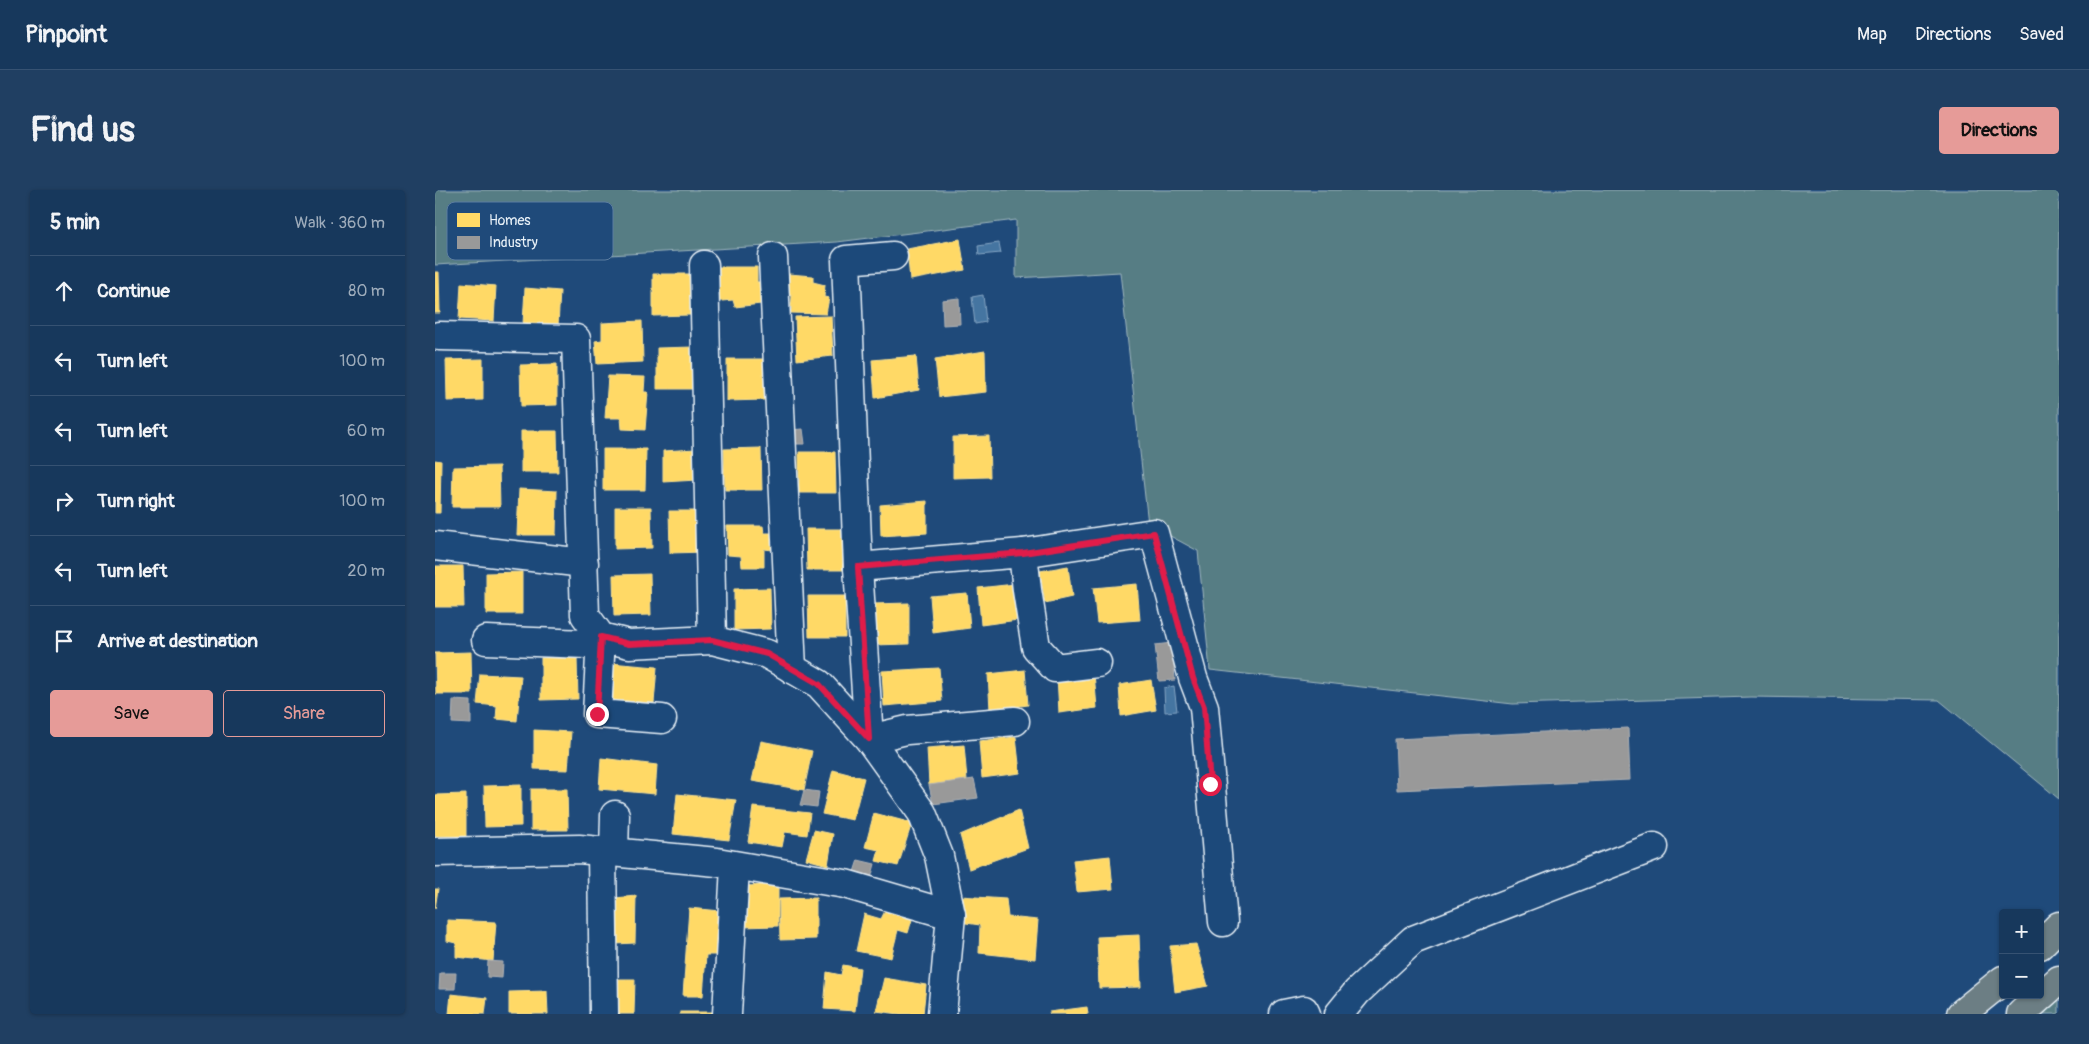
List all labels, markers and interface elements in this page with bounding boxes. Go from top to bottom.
text: Pinpoint [25,20,107,49]
text: Map [1857,23,1887,46]
text: Directions [1915,23,1991,46]
text: Saved [2019,23,2064,46]
button: Directions [1939,107,2059,154]
text: Find us [30,108,135,152]
legend [447,202,613,260]
text: 5 min [50,209,100,236]
text: Homes [489,212,531,229]
text: Walk · 360 m [294,213,385,233]
text: Industry [489,234,538,251]
icon: ahead [50,277,78,305]
text: Continue [97,279,170,303]
text: 80 m [348,281,385,301]
icon: left [50,347,78,375]
text: Turn left [97,349,167,373]
text: 100 m [339,351,385,371]
icon: left [50,417,78,445]
text: Turn left [97,419,167,443]
text: 60 m [347,421,385,441]
icon: right [50,487,78,515]
text: Turn right [97,489,175,513]
text: 100 m [339,491,385,511]
icon: left [50,557,78,585]
text: Turn left [97,559,167,583]
text: 20 m [347,561,385,581]
icon: arrive [50,627,78,655]
text: Arrive at destination [97,629,258,653]
button: Save [50,690,213,737]
button: Share [223,690,385,737]
route end [586,703,609,726]
route start [1199,773,1222,796]
map controls [1999,909,2044,999]
button: + [1999,909,2044,954]
button: − [1999,954,2044,999]

